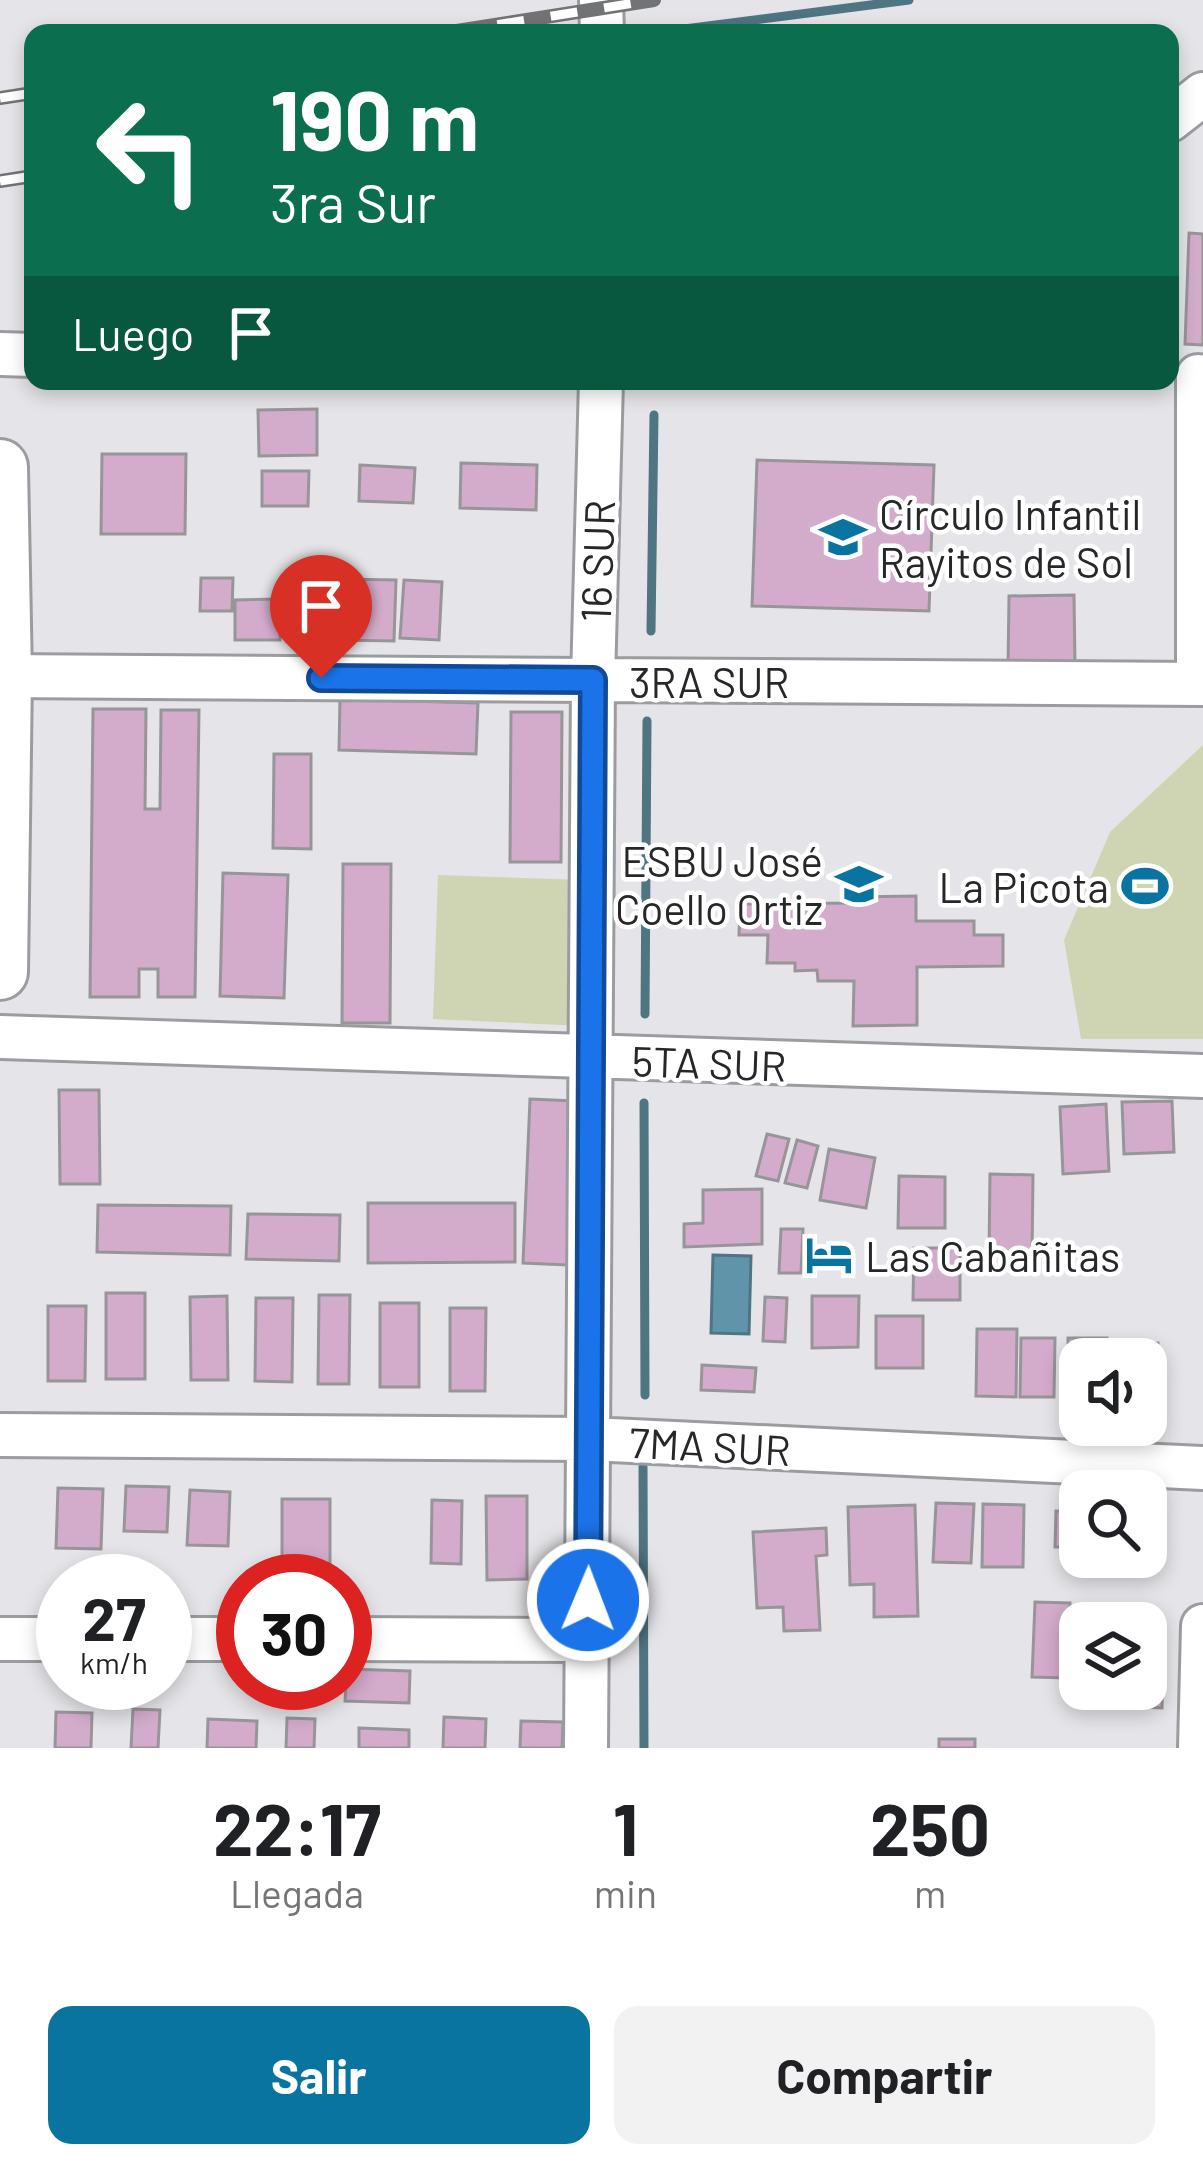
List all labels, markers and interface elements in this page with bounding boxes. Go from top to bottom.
text: 190 m [270,67,479,168]
icon: left [72,72,228,228]
text: 3ra Sur [270,169,436,234]
icon: arrive [218,300,284,366]
text: Luego [72,306,194,360]
place label: Círculo Infantil Rayitos de Sol [879,488,1141,587]
street label: 16 SUR [569,499,623,623]
school or university icon: Círculo Infantil Rayitos de Sol [818,512,868,562]
pin [270,555,372,678]
icon: arrive [288,573,354,639]
street label: 3RA SUR [629,656,789,706]
place label: ESBU José Coello Ortiz [615,835,823,933]
school or university icon: ESBU José Coello Ortiz [834,859,884,909]
place label: La Picota [939,861,1109,911]
sports icon: La Picota [1120,861,1170,911]
street label: 5TA SUR [631,1034,787,1090]
hotel icon: Las Cabañitas [804,1230,854,1280]
place label: Las Cabañitas [865,1230,1120,1280]
map controls [1059,1338,1167,1710]
button: sound [1059,1338,1167,1446]
street label: 7MA SUR [628,1416,792,1474]
button: search [1059,1470,1167,1578]
position arrow [525,1537,651,1663]
speed limit sign: 30 [216,1554,372,1710]
text: 27 [82,1581,146,1653]
button: layers [1059,1602,1167,1710]
text: km/h [80,1644,148,1680]
text: 22:17 [213,1784,381,1870]
text: 1 [613,1784,638,1870]
text: 250 [870,1784,990,1870]
text: Llegada [230,1869,364,1916]
text: min [594,1869,657,1916]
text: m [914,1869,946,1916]
button: Salir [48,2006,590,2144]
button: Compartir [614,2006,1155,2144]

